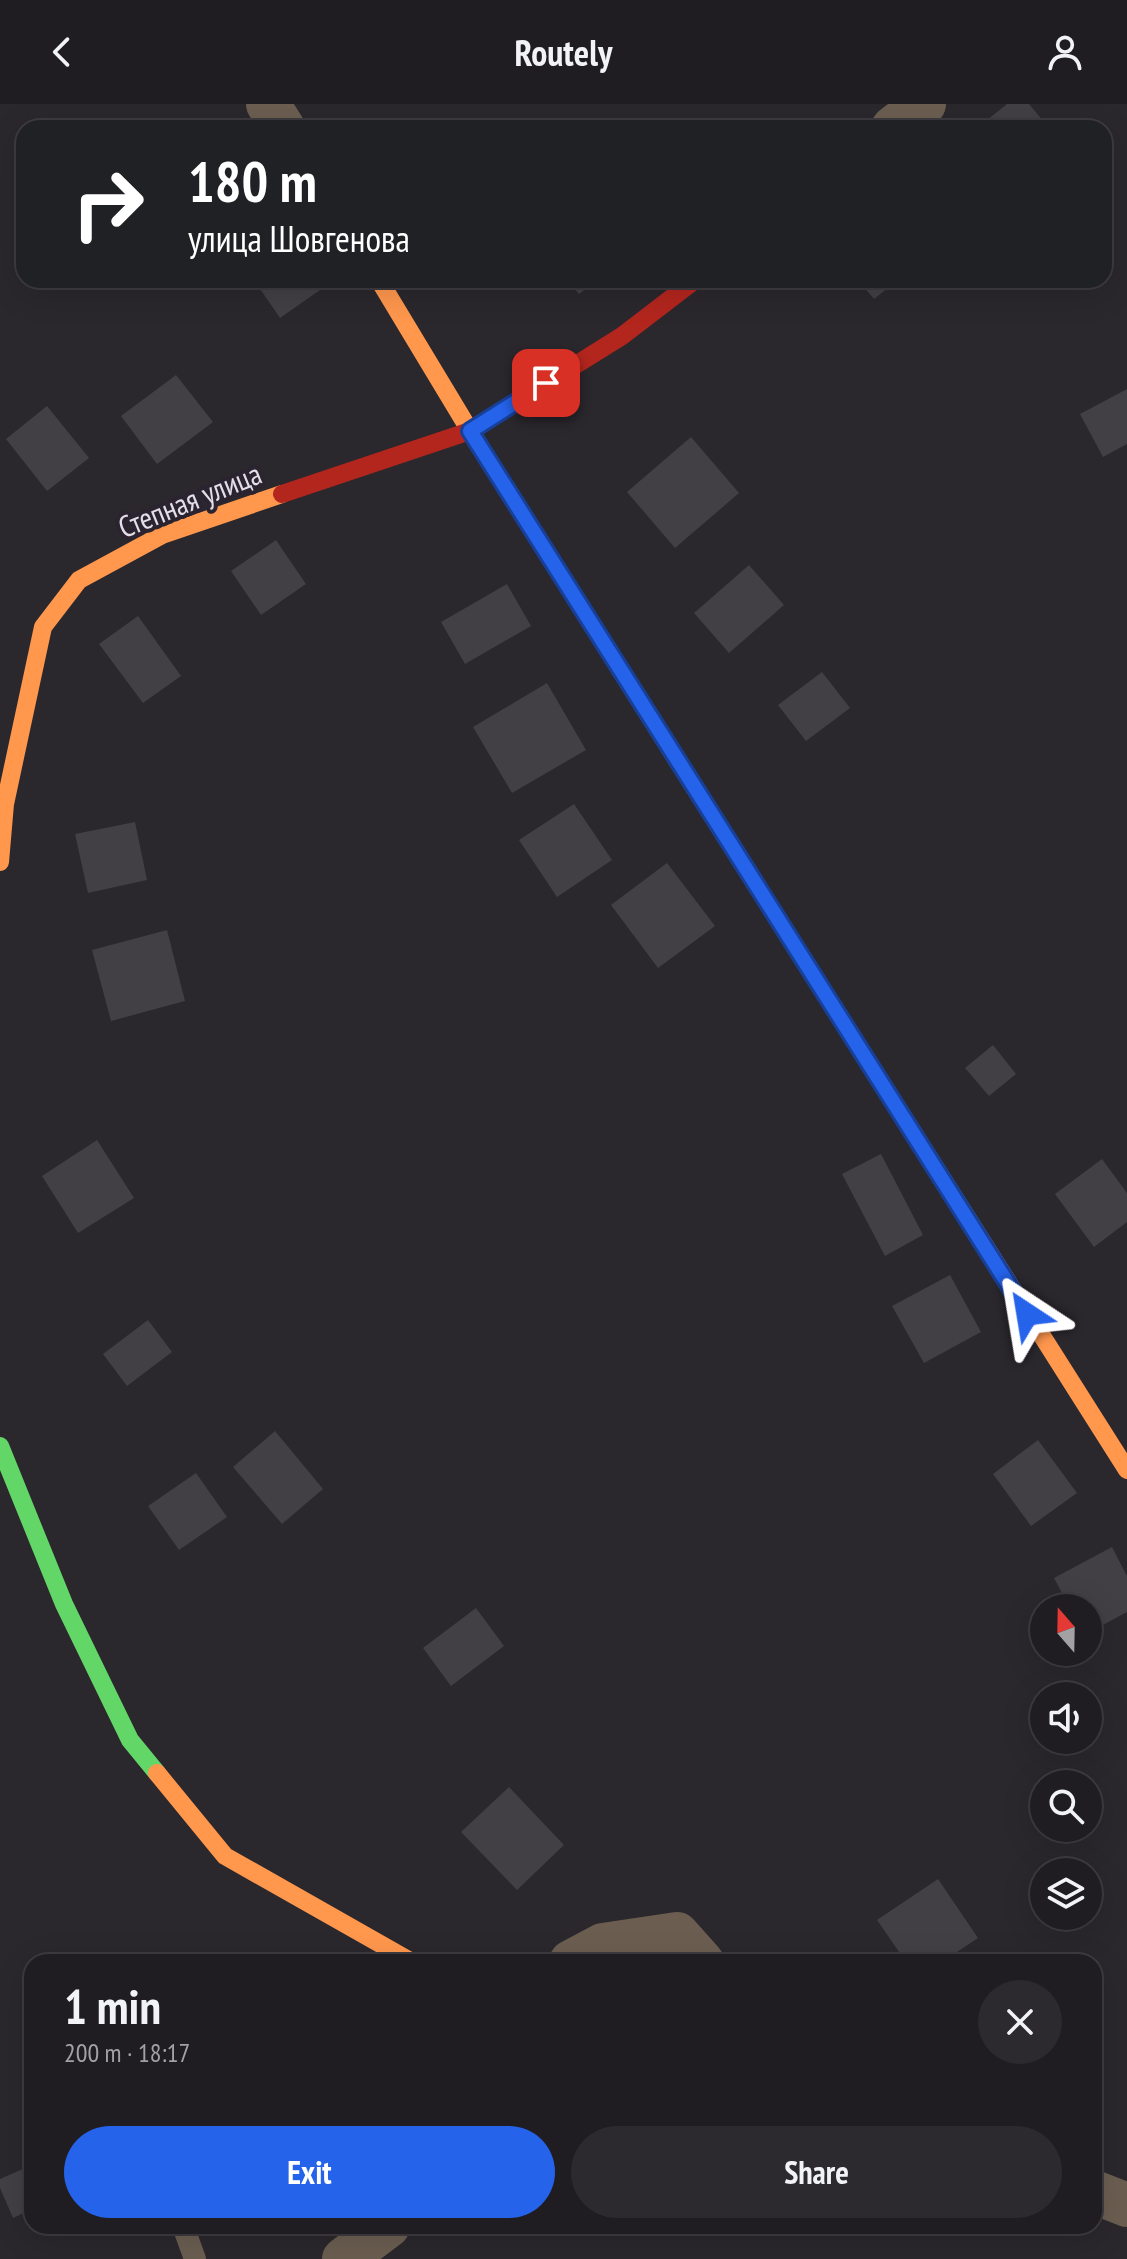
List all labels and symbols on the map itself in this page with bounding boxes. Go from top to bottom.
pin [512,349,580,417]
street label: Степная улица [112,453,267,546]
position arrow [985,1272,1069,1356]
north arrow [1030,1594,1102,1666]

